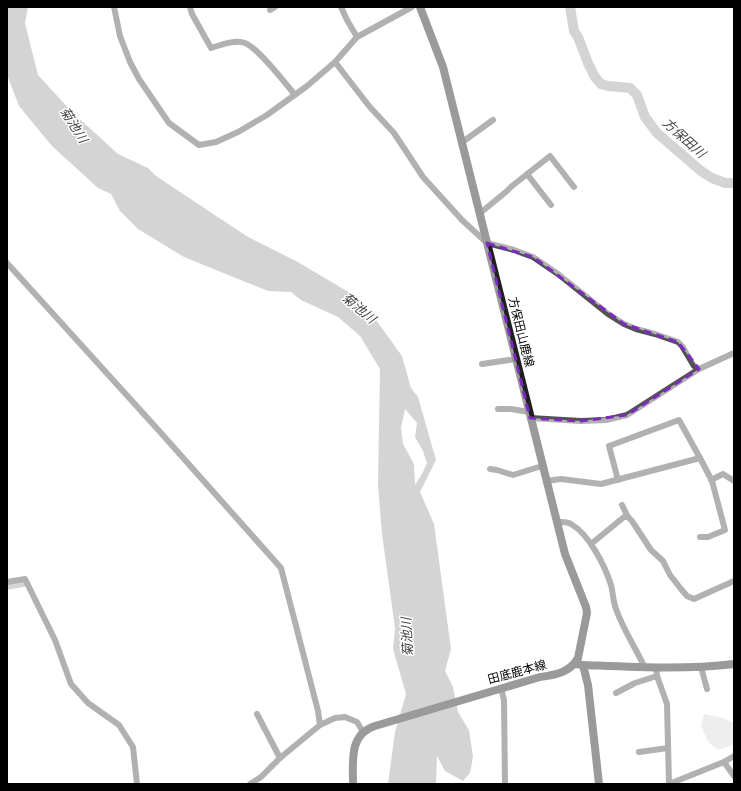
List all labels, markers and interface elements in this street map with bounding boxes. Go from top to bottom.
water label: 菊池川 [57,104,92,147]
water label: 方保田川 [660,115,710,162]
water label: 菊池川 [339,290,380,328]
street label: 方保田山鹿線 [505,295,537,369]
water label: 菊池川 [398,615,416,657]
street label: 田底鹿本線 [486,657,548,687]

